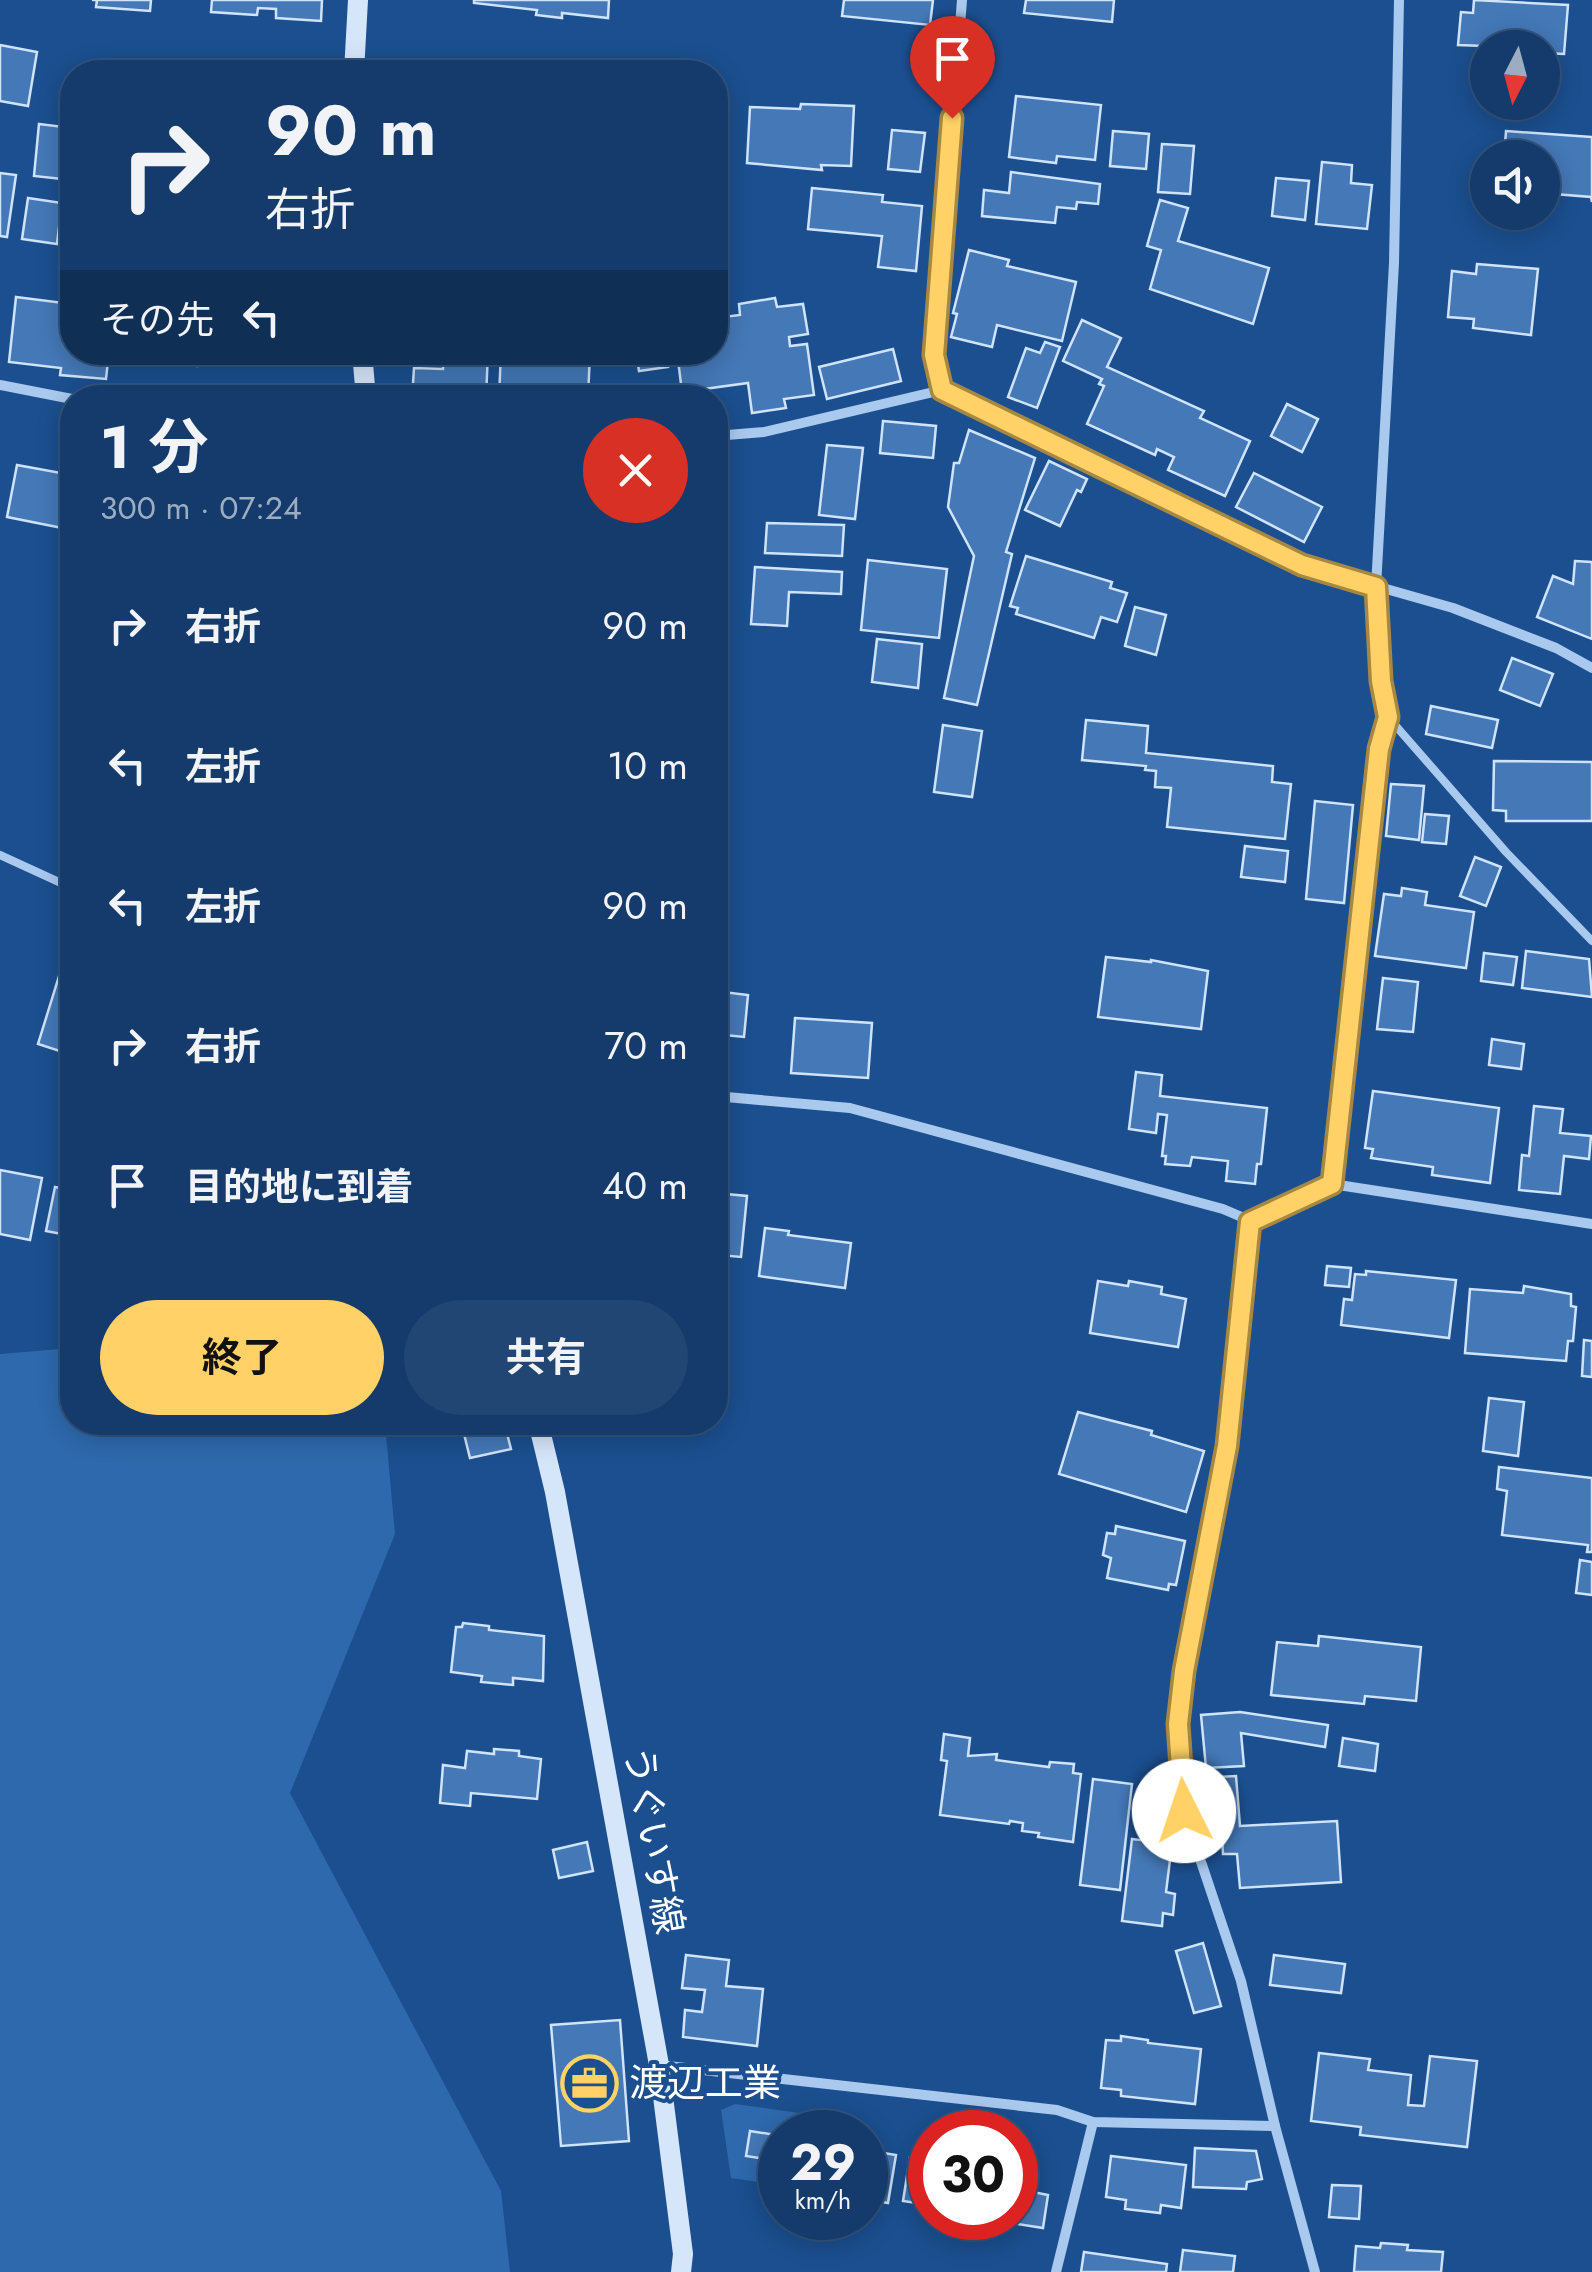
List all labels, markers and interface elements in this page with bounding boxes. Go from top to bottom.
pin [910,16,995,119]
north arrow [1470,30,1560,120]
map controls [1470,30,1560,230]
icon: arrive [925,31,980,86]
text: 90 m [265,80,437,181]
icon: right [100,100,230,230]
button: sound [1470,140,1560,230]
text: 右折 [265,177,355,242]
icon: left [234,290,289,345]
text: その先 [100,292,214,347]
text: 1 分 [100,404,209,491]
button: close [583,418,688,523]
text: 300 m · 07:24 [100,485,302,531]
icon: right [100,598,155,653]
text: 90 m [602,598,688,653]
text: 右折 [185,599,261,654]
icon: left [100,738,155,793]
text: 10 m [607,738,688,793]
text: 左折 [185,739,261,794]
icon: left [100,878,155,933]
text: 90 m [602,878,688,933]
text: 左折 [185,879,261,934]
icon: right [100,1018,155,1073]
text: 70 m [604,1018,688,1073]
text: 右折 [185,1019,261,1074]
icon: arrive [100,1158,155,1213]
text: 40 m [602,1158,688,1213]
text: 目的地に到着 [185,1159,413,1214]
button: 終了 [100,1300,384,1415]
button: 共有 [404,1300,688,1415]
street label: うぐいす線 [611,1742,698,1938]
position arrow [1132,1759,1236,1863]
office icon: 渡辺工業 [560,2053,620,2113]
place label: 渡辺工業 [629,2055,781,2110]
speed limit sign: 30 [908,2110,1038,2240]
text: 29 [790,2126,856,2199]
text: km/h [795,2182,851,2218]

